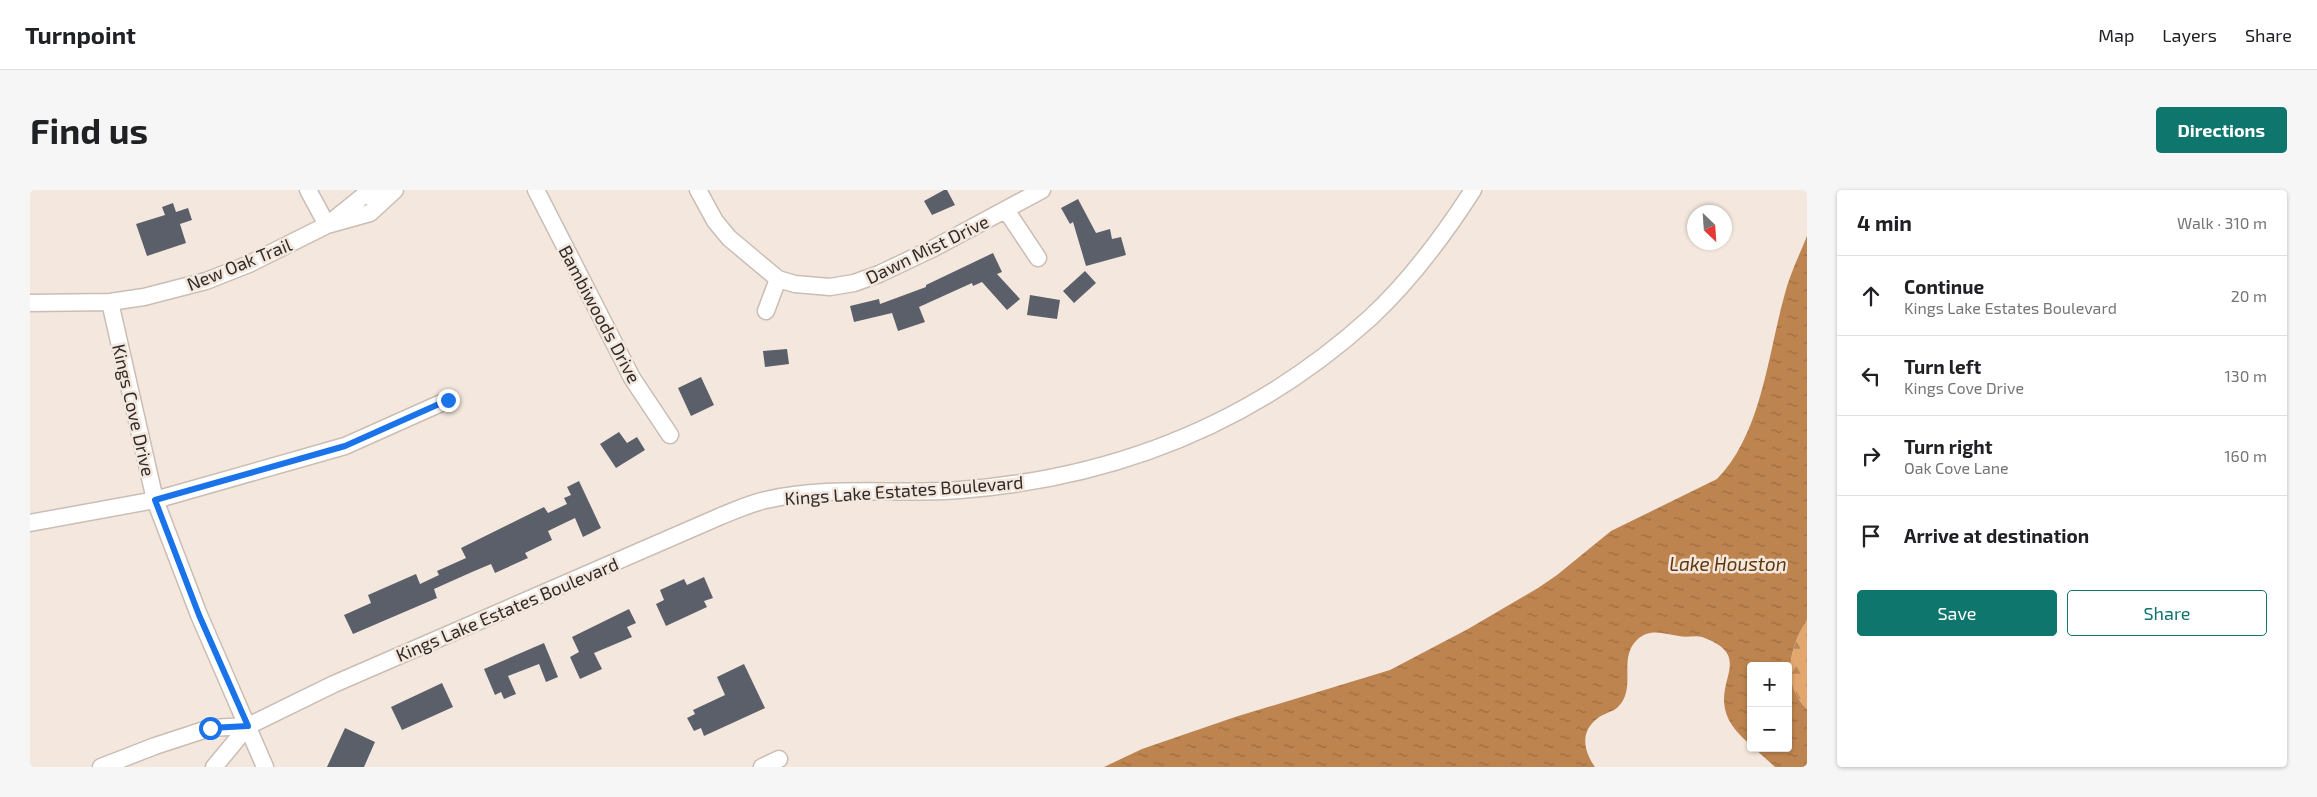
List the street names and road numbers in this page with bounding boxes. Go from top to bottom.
street label: Dawn Mist Drive [862,210,992,288]
street label: New Oak Trail [183,233,295,295]
street label: Bambiwoods Drive [554,241,646,387]
street label: Kings Cove Drive [108,342,160,478]
street label: Kings Lake Estates Boulevard [784,471,1024,509]
street label: Kings Lake Estates Boulevard [393,552,621,666]

